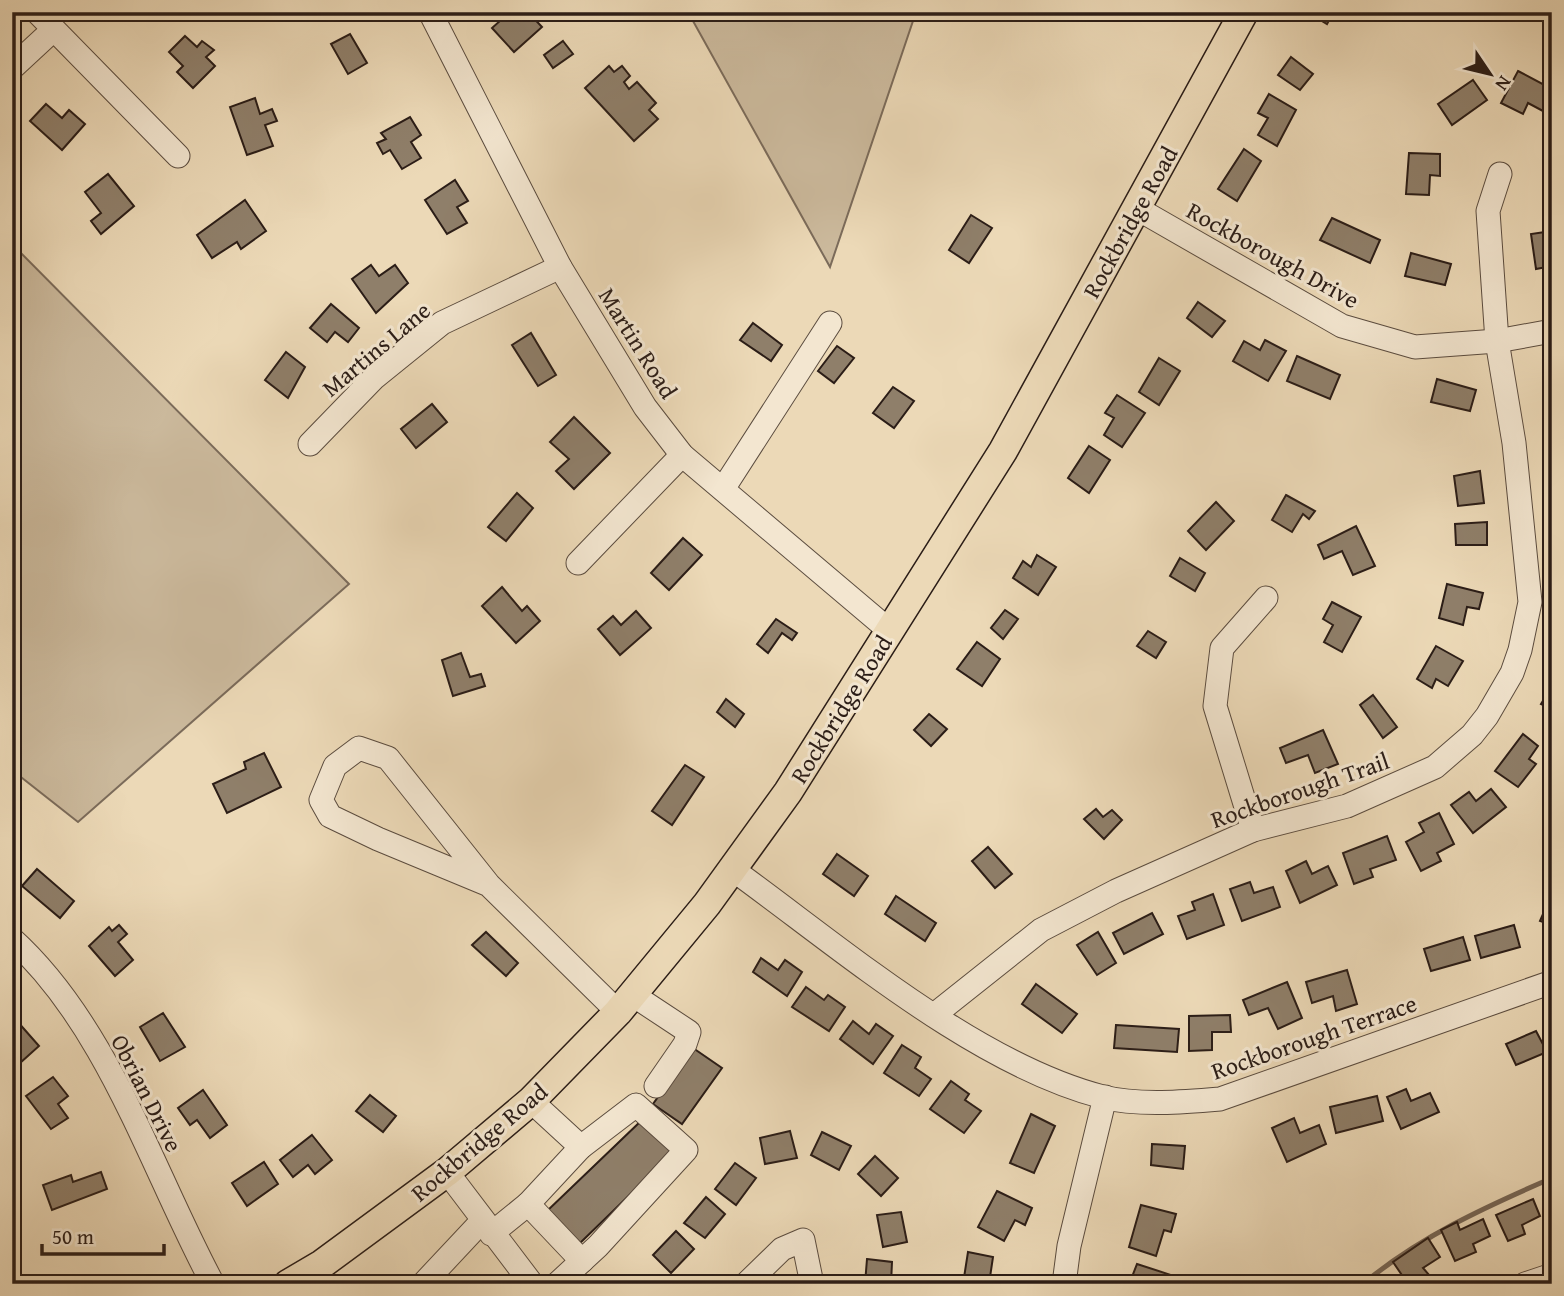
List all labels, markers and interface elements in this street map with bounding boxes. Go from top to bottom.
north arrow [1456,38,1526,108]
text: N [1489,71,1519,97]
street label: Rockbridge Road [1074,139,1186,304]
street label: Rockborough Drive [1180,193,1366,317]
street label: Martin Road [590,281,686,405]
street label: Martins Lane [314,293,438,405]
street label: Rockbridge Road [781,628,901,790]
street label: Rockborough Trail [1206,743,1394,837]
street label: Rockborough Terrace [1207,985,1421,1089]
street label: Obrian Drive [102,1028,192,1158]
street label: Rockbridge Road [403,1074,555,1210]
scale bar [42,1212,164,1256]
text: 50 m [52,1221,94,1252]

